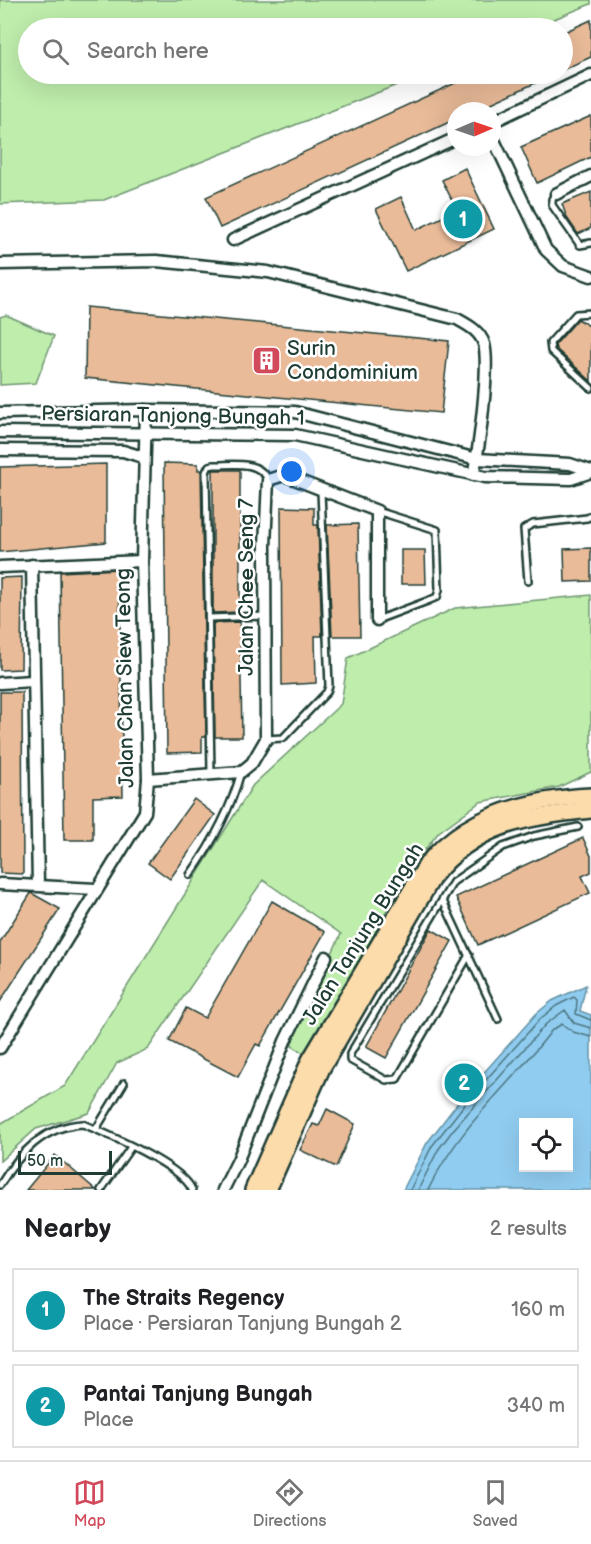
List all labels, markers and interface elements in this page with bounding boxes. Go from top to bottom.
search box [18,18,573,84]
icon: search [39,35,72,68]
text: Search here [87,38,209,65]
north arrow [447,102,501,156]
pin: 1 [444,196,482,242]
place label: Surin Condominium [287,336,418,385]
building icon: Surin Condominium [250,344,282,376]
street label: Persiaran Tanjong Bungah 1 [41,401,305,431]
your location [277,457,306,486]
street label: Jalan Chee Seng 7 [234,498,259,676]
street label: Jalan Chan Siew Teong [111,568,139,788]
street label: Jalan Tanjung Bungah [297,838,429,1030]
pin: 2 [444,1060,484,1106]
map controls [519,1118,573,1172]
button: locate [519,1118,573,1172]
scale bar [18,1148,112,1176]
text: 50 m [27,1152,63,1171]
text: Nearby [24,1214,111,1245]
text: 2 results [490,1217,567,1241]
text: The Straits Regency [83,1285,284,1312]
text: 1 [41,1298,50,1322]
text: 160 m [511,1298,565,1322]
text: Place · Persiaran Tanjung Bungah 2 [83,1312,402,1336]
text: Pantai Tanjung Bungah [83,1381,313,1408]
text: 2 [40,1394,51,1418]
text: 340 m [507,1394,565,1418]
text: Place [83,1408,134,1432]
tab: Map [73,1476,106,1531]
tab: Directions [253,1476,326,1531]
tab: Saved [473,1476,518,1531]

